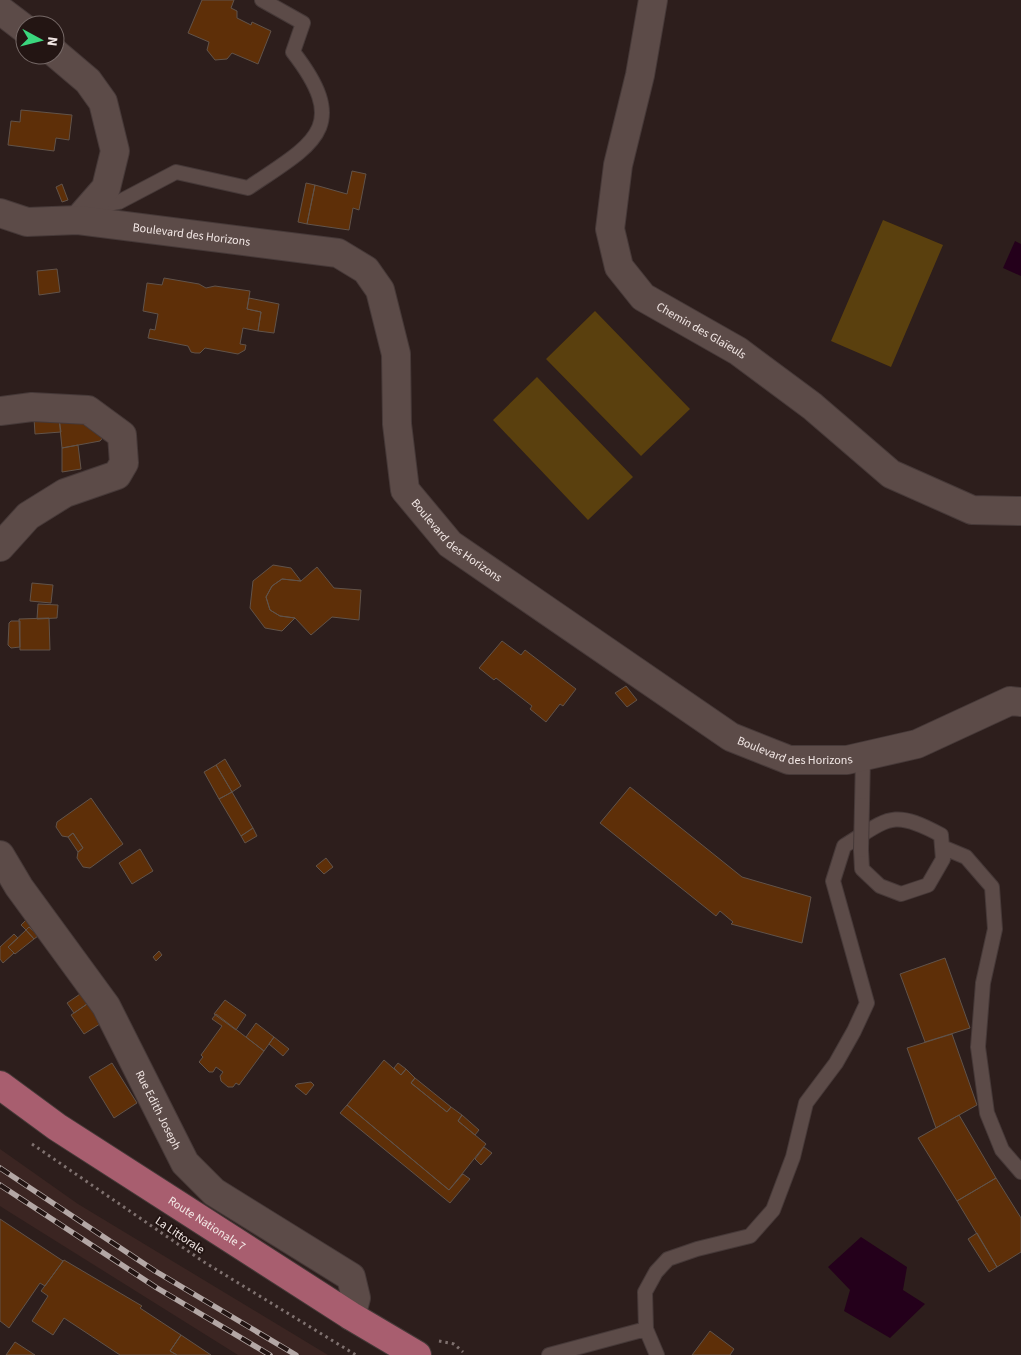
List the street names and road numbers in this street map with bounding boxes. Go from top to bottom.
street label: Boulevard des Horizons [132,219,251,251]
street label: Chemin des Glaïeuls [653,298,750,363]
street label: Boulevard des Horizons [407,495,505,586]
street label: Boulevard des Horizons [735,732,854,769]
street label: Rue Edith Joseph [131,1068,185,1153]
street label: Route Nationale 7 [164,1193,249,1255]
street label: La Littorale [152,1213,208,1258]

